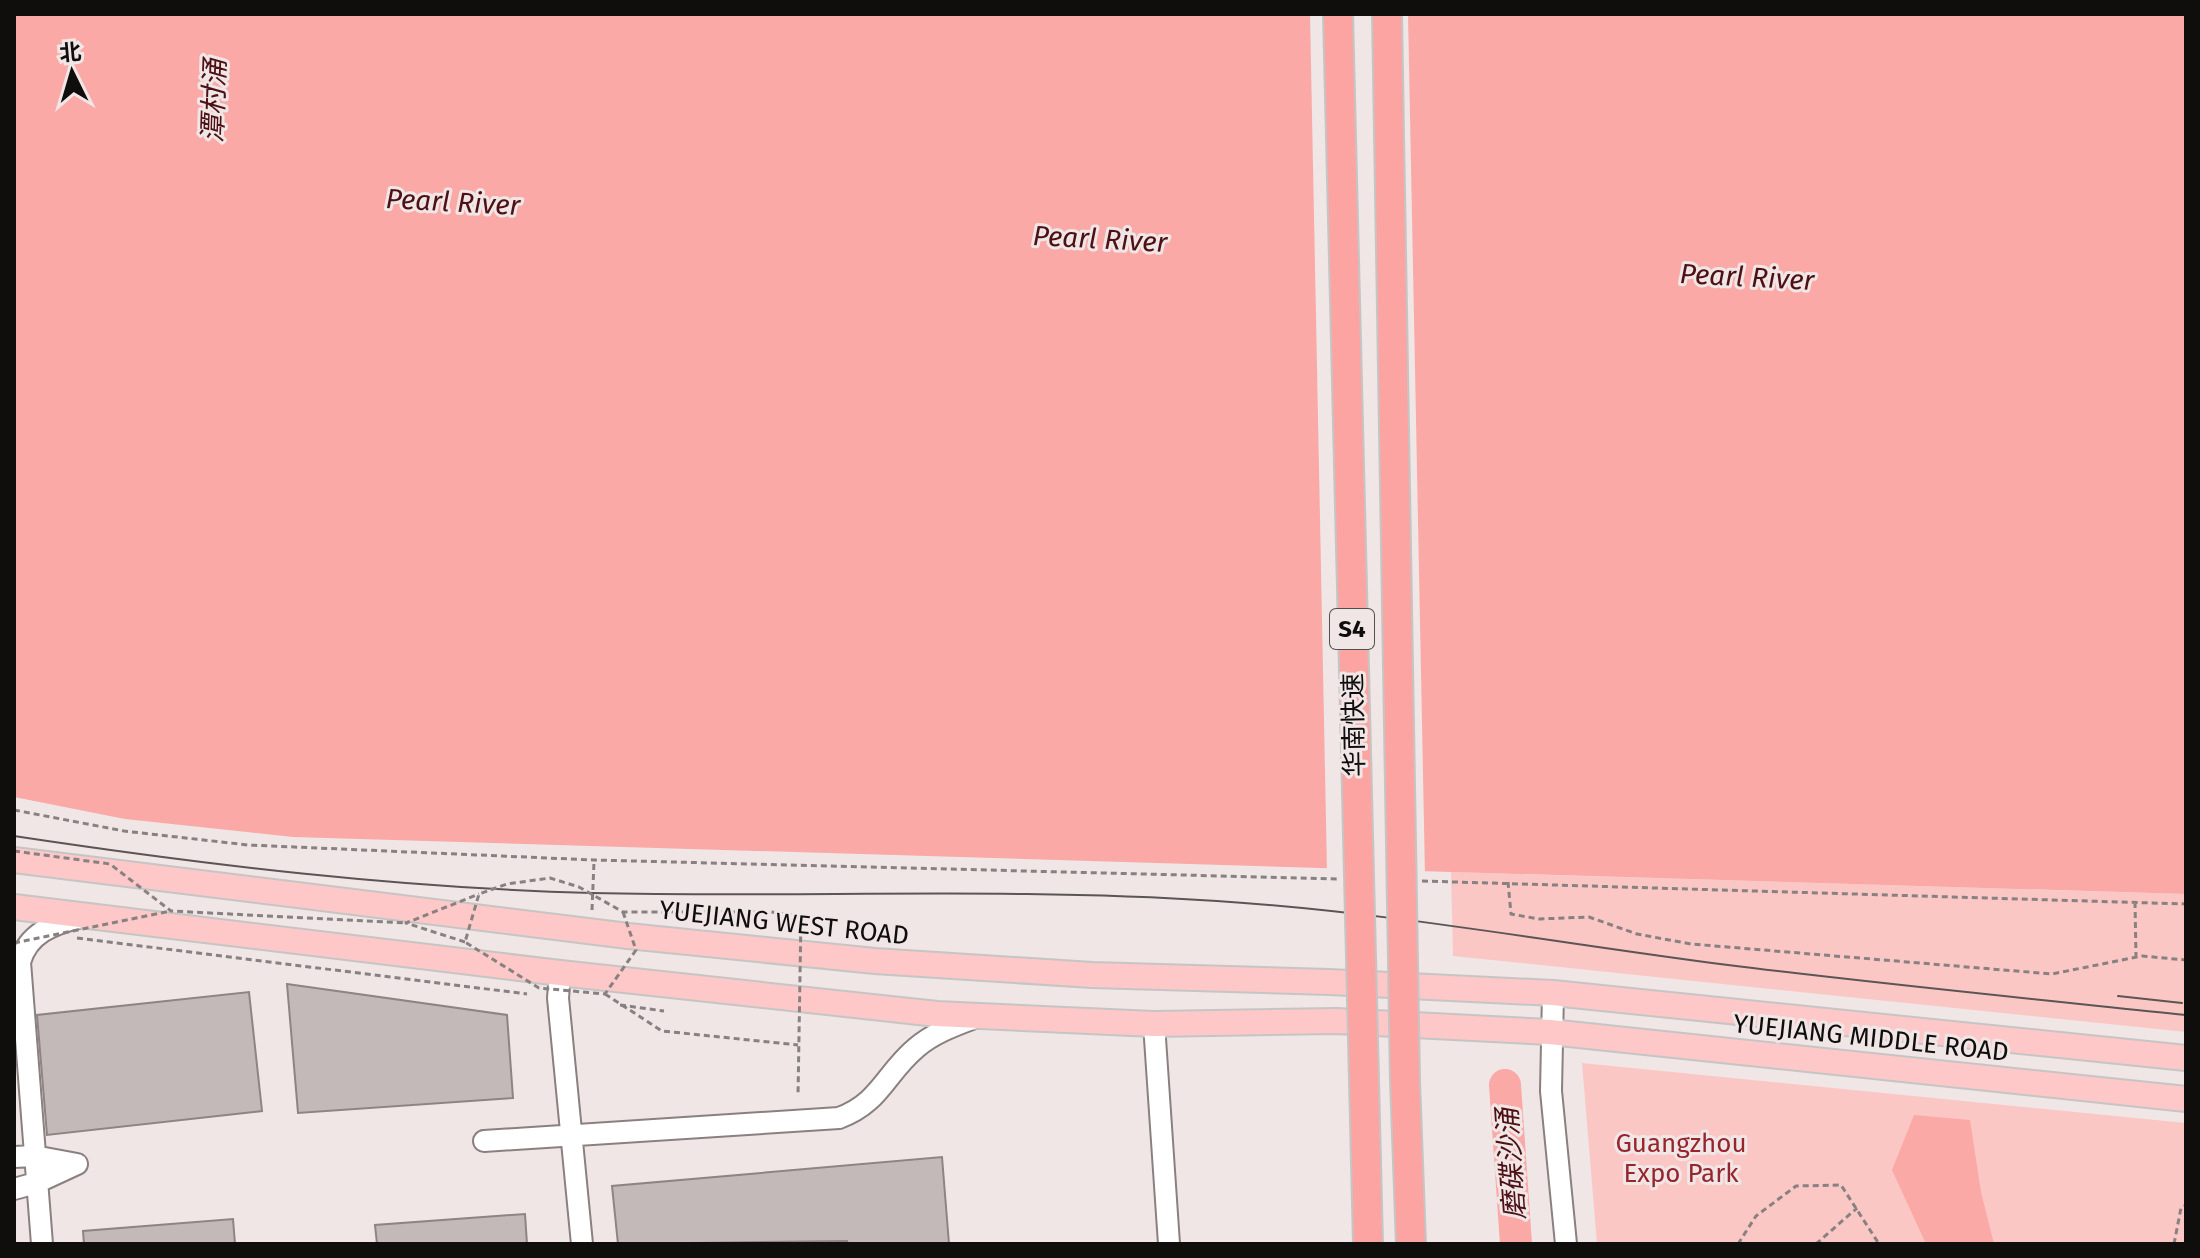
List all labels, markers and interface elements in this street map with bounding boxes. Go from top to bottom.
north arrow [32,32,112,112]
text: 北 [58,38,82,67]
water label: 潭村涌 [196,55,232,144]
water label: Pearl River [385,182,522,222]
water label: Pearl River [1032,219,1169,259]
water label: Pearl River [1679,257,1816,297]
road number: S4 [1330,609,1374,649]
street label: 华南快速 [1338,673,1370,777]
street label: YUEJIANG WEST ROAD [658,894,910,952]
street label: YUEJIANG MIDDLE ROAD [1732,1008,2010,1068]
water label: 磨碟沙涌 [1490,1104,1531,1221]
park label: Guangzhou Expo Park [1615,1128,1747,1189]

